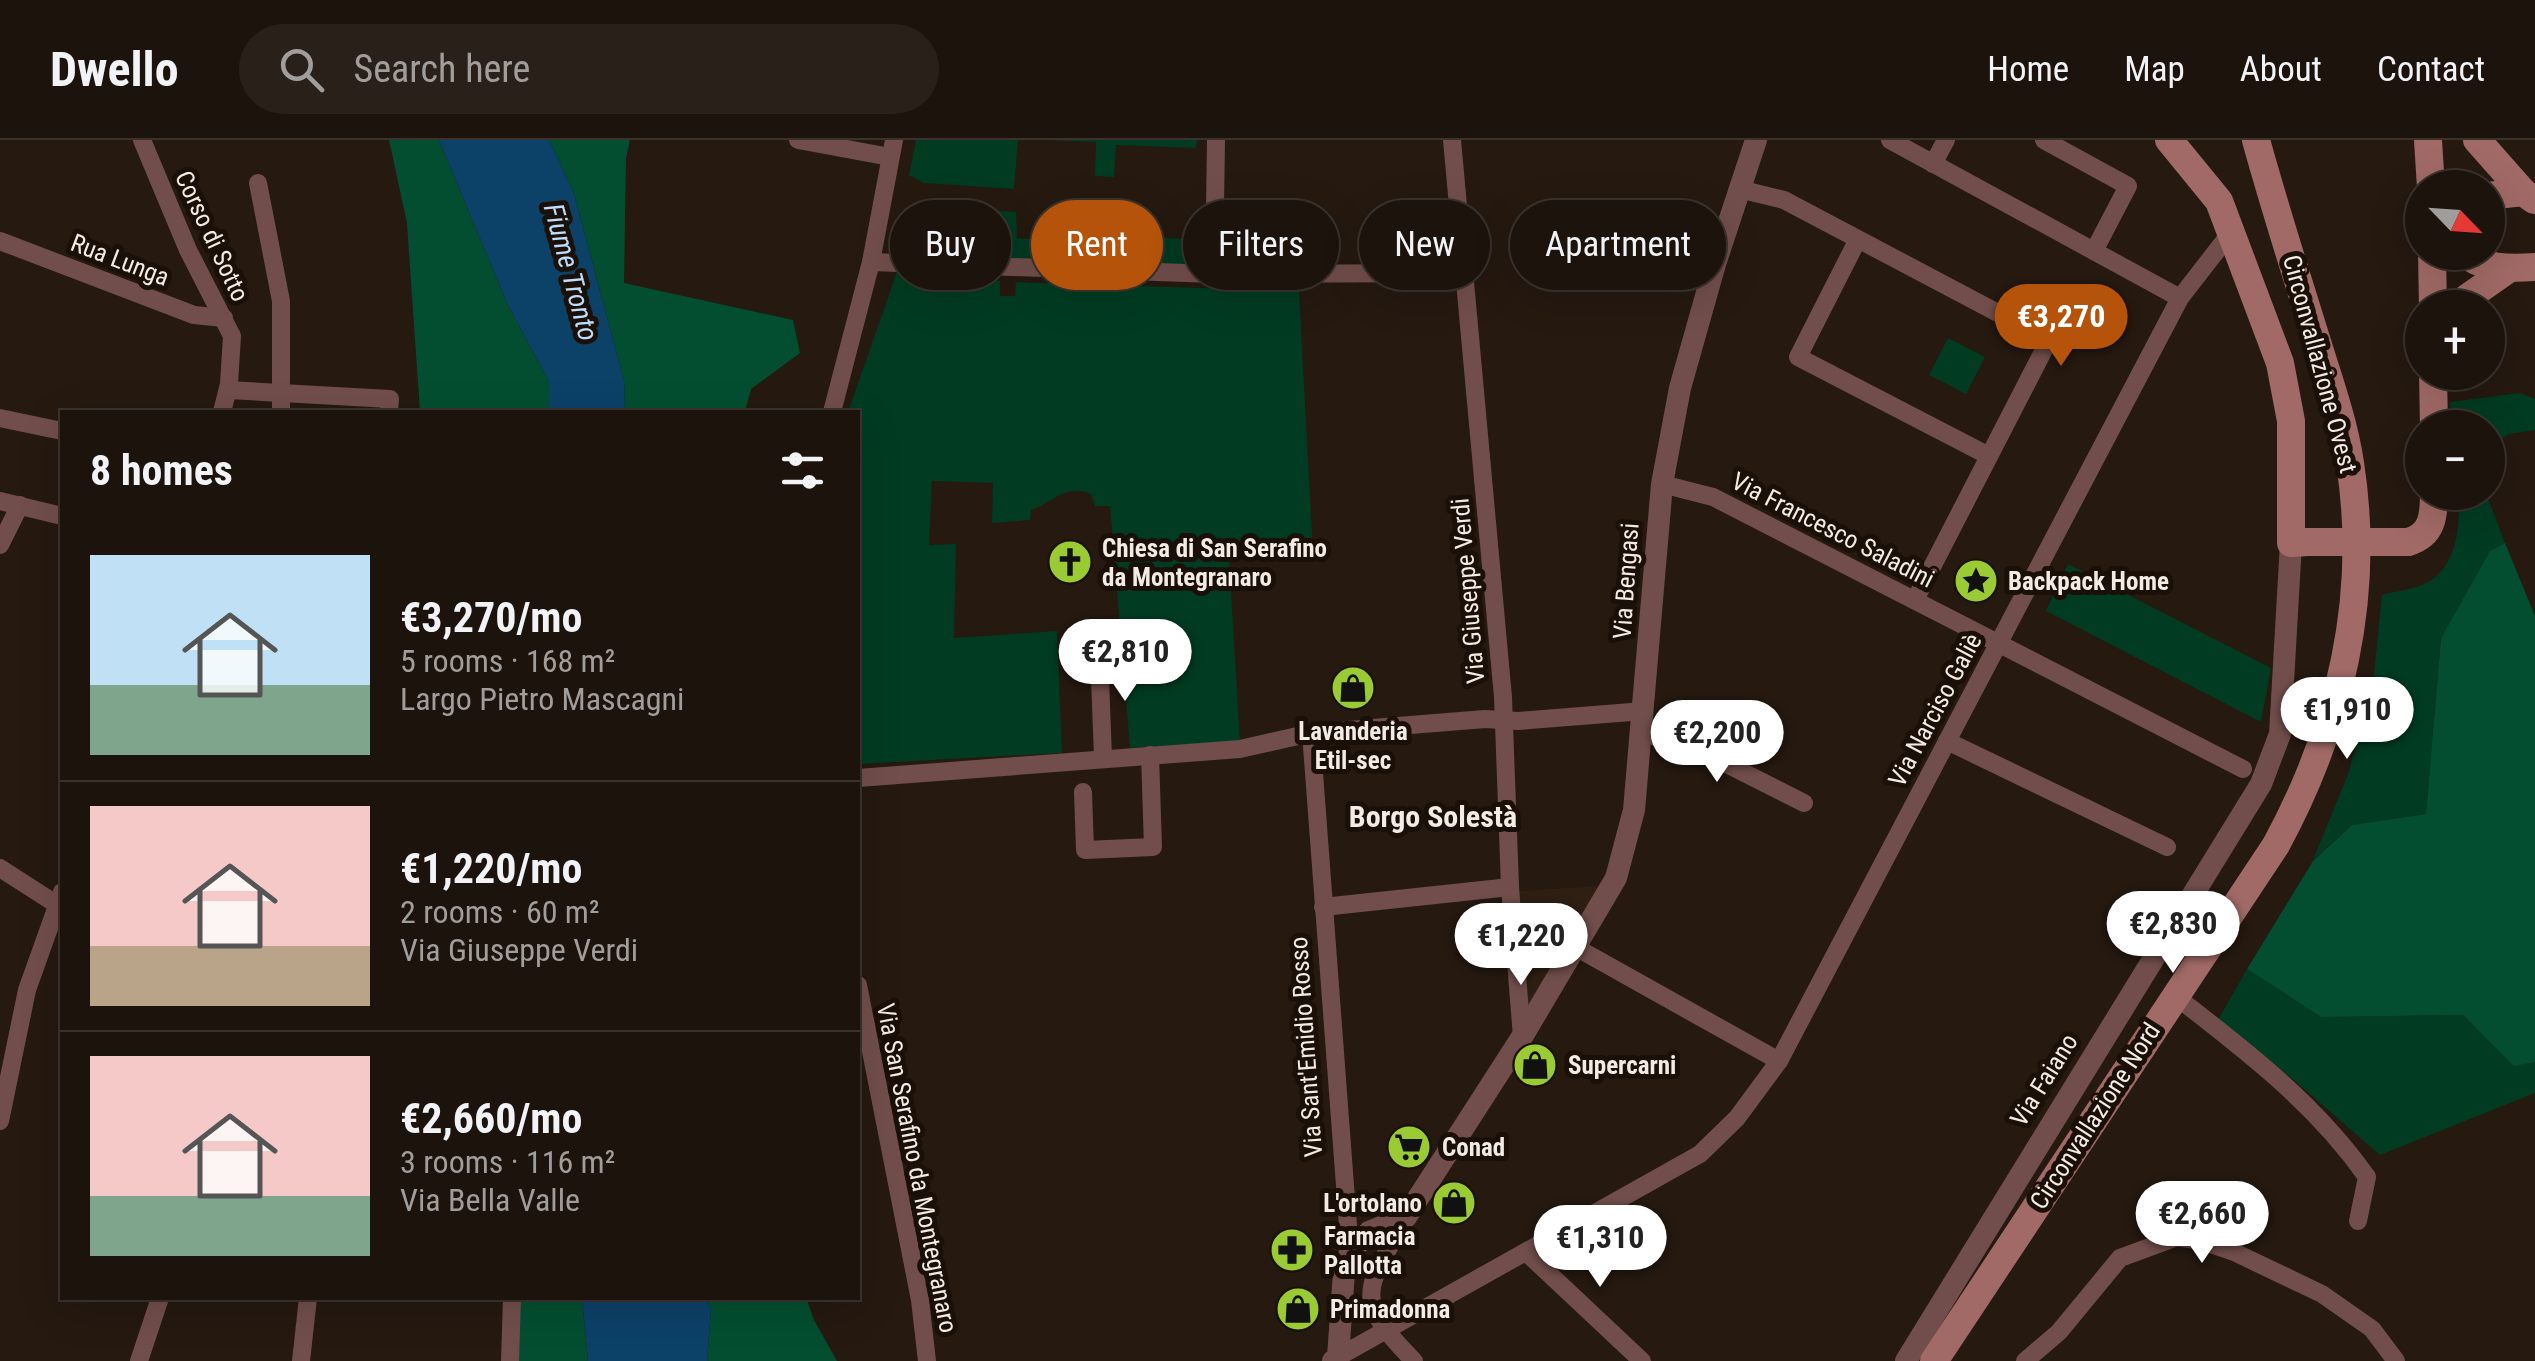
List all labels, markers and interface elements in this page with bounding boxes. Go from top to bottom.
search box [239,24,939,114]
text: Dwello [50,41,179,98]
icon: search [274,42,329,97]
text: Search here [354,47,530,91]
text: Home [1987,49,2069,90]
text: Map [2124,49,2185,90]
text: About [2240,49,2322,90]
text: Contact [2377,49,2485,90]
street label: Corso di Sotto [169,166,255,306]
north arrow [2405,170,2505,270]
map controls [2405,170,2505,510]
water label: Fiume Tronto [537,200,605,344]
chip: Buy [890,200,1011,290]
chip: Rent [1031,200,1163,290]
chip: Filters [1183,200,1339,290]
chip: New [1359,200,1490,290]
chip: Apartment [1510,200,1726,290]
street label: Rua Lunga [67,228,173,292]
street label: Circonvallazione Ovest [2277,252,2363,476]
pin: €3,270 [1980,284,2142,369]
button: + [2405,290,2505,390]
text: €3,270 [2017,297,2105,335]
button: − [2405,410,2505,510]
icon: filters [775,443,830,498]
text: 8 homes [90,446,233,495]
street label: Via Francesco Saladini [1727,466,1939,594]
street label: Via Giuseppe Verdi [1445,497,1491,685]
street label: Via Bengasi [1607,522,1645,640]
place label: Chiesa di San Serafino da Montegranaro [1102,534,1327,592]
church icon: Chiesa di San Serafino da Montegranaro [1047,539,1093,585]
place icon: Backpack Home [1953,558,1999,604]
place label: Backpack Home [2008,567,2169,596]
text: €3,270/mo [400,593,582,642]
icon: home [170,595,290,715]
pin: €2,810 [1044,619,1206,704]
street label: Via Narciso Galiè [1882,628,1988,792]
text: €2,810 [1081,632,1169,670]
text: 5 rooms · 168 m² [400,642,615,680]
shop icon: Lavanderia Etil-sec [1330,665,1376,711]
pin: €1,910 [2266,677,2428,762]
text: Largo Pietro Mascagni [400,680,684,718]
text: €1,910 [2303,690,2391,728]
pin: €2,200 [1636,700,1798,785]
text: €2,200 [1673,713,1761,751]
place label: Lavanderia Etil-sec [1298,717,1408,775]
district label: Borgo Solestà [1349,799,1517,834]
text: €1,220/mo [400,844,582,893]
icon: home [170,846,290,966]
pin: €2,830 [2092,891,2254,976]
text: 2 rooms · 60 m² [400,893,599,931]
pin: €1,220 [1440,903,1602,988]
text: €2,830 [2129,904,2217,942]
text: €1,220 [1477,916,1565,954]
text: Via Giuseppe Verdi [400,931,638,969]
street label: Via Sant'Emidio Rosso [1284,936,1328,1158]
street label: Via San Serafino da Montegranaro [871,1001,963,1335]
street label: Circonvallazione Nord [2024,1017,2166,1215]
street label: Via Faiano [2004,1028,2084,1132]
shop icon: Supercarni [1512,1042,1558,1088]
place label: Supercarni [1568,1051,1676,1080]
text: €2,660/mo [400,1094,582,1143]
icon: home [170,1096,290,1216]
supermarket icon: Conad [1386,1124,1432,1170]
place label: Conad [1442,1133,1505,1162]
text: 3 rooms · 116 m² [400,1143,615,1181]
shop icon: L'ortolano [1431,1180,1477,1226]
text: Via Bella Valle [400,1181,580,1219]
pin: €2,660 [2121,1181,2283,1266]
place label: L'ortolano [1323,1189,1422,1218]
text: €2,660 [2158,1194,2246,1232]
pin: €1,310 [1519,1205,1681,1290]
text: €1,310 [1556,1218,1644,1256]
place label: Farmacia Pallotta [1324,1222,1415,1280]
pharmacy icon: Farmacia Pallotta [1269,1227,1315,1273]
shop icon: Primadonna [1275,1286,1321,1332]
place label: Primadonna [1330,1295,1450,1324]

